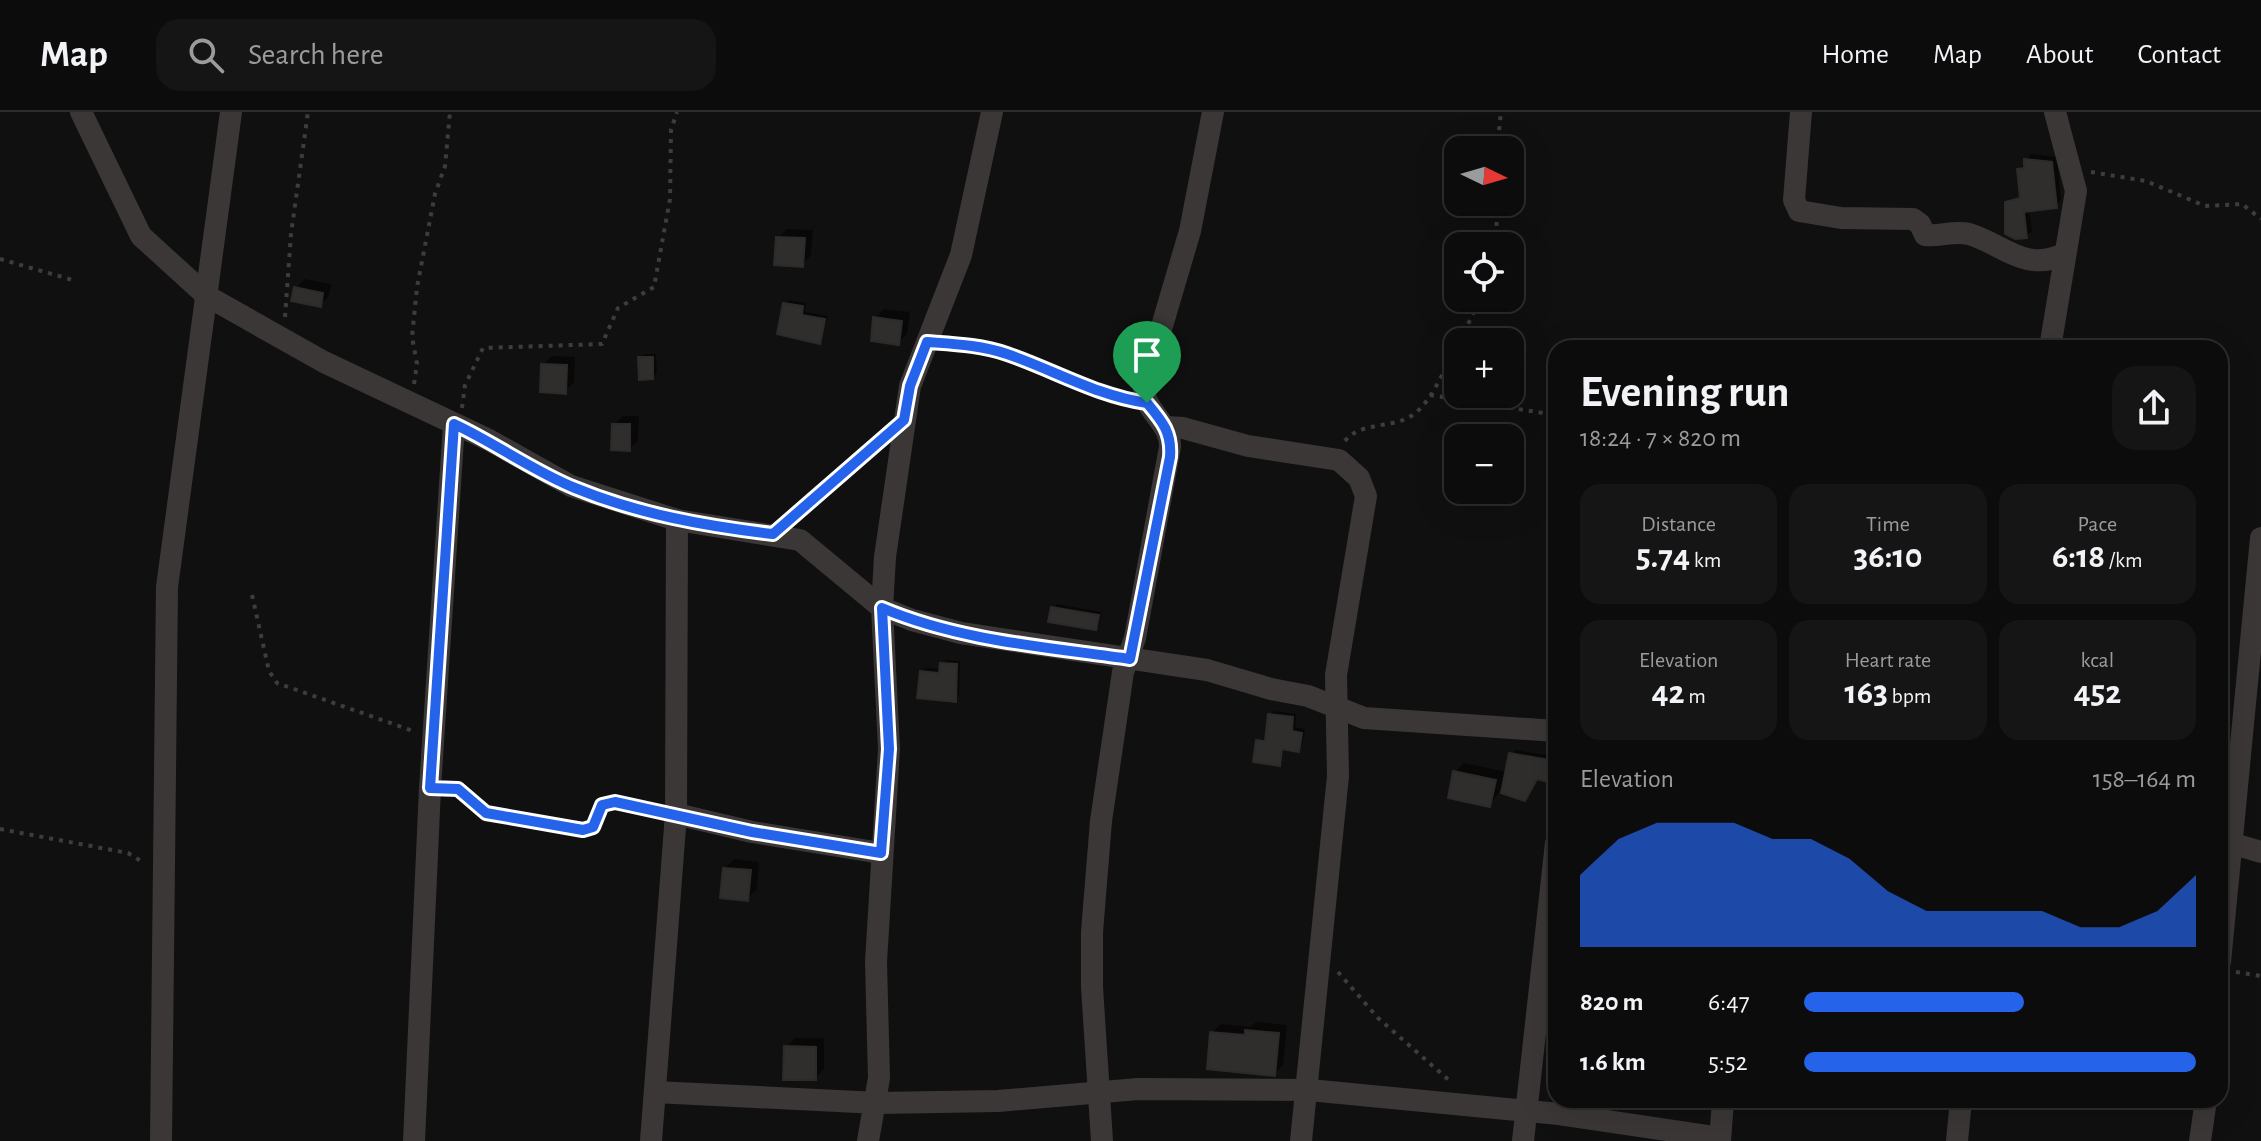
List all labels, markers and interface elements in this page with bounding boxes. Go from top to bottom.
search box [156,19,716,91]
icon: search [184,33,228,77]
text: Map [40,36,108,74]
text: Search here [248,40,384,70]
text: Home [1822,41,1889,69]
text: Map [1933,41,1982,69]
text: About [2026,41,2094,69]
text: Contact [2138,41,2221,69]
north arrow [1444,136,1524,216]
map controls [1444,136,1524,504]
button: locate [1444,232,1524,312]
pin [1113,321,1181,403]
button: + [1444,328,1524,408]
icon: arrive [1125,333,1169,377]
button: share [2112,366,2196,450]
text: Evening run [1580,371,1789,415]
button: − [1444,424,1524,504]
text: 18:24 · 7 × 820 m [1580,425,1741,451]
text: Distance [1641,513,1716,535]
text: Time [1866,513,1910,535]
text: Pace [2078,513,2117,535]
text: 5.74 [1636,540,1690,574]
text: 36:10 [1854,540,1922,574]
text: 6:18 [2052,540,2105,574]
text: km [1690,549,1721,571]
text: /km [2105,549,2143,571]
text: Elevation [1639,649,1718,671]
text: Heart rate [1845,649,1931,671]
text: kcal [2081,649,2114,671]
text: 42 [1651,676,1685,710]
text: 163 [1845,676,1888,710]
text: 452 [2073,676,2121,710]
text: m [1685,685,1706,707]
text: bpm [1888,685,1931,707]
text: Elevation [1580,766,1674,792]
text: 158–164 m [2093,766,2196,792]
text: 820 m [1580,989,1644,1015]
text: 6:47 [1708,989,1750,1015]
text: 1.6 km [1580,1049,1646,1075]
text: 5:52 [1708,1049,1748,1075]

